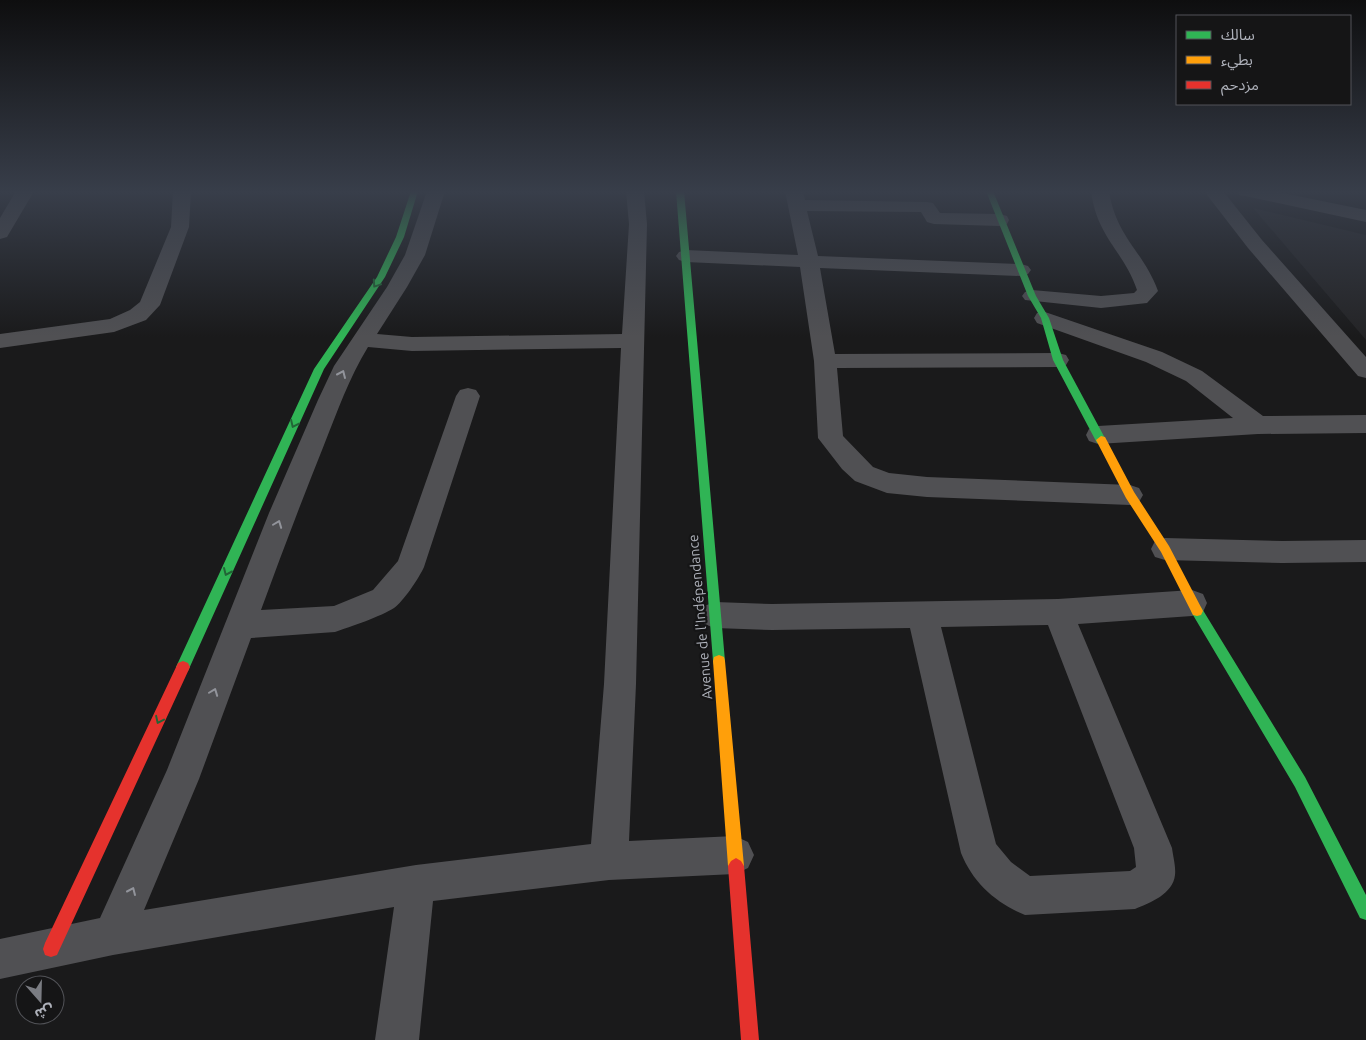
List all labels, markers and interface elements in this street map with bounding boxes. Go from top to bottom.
legend [1176,15,1351,105]
text: سالك [1221,26,1255,43]
text: بطيء [1221,51,1253,71]
text: مزدحم [1221,76,1259,96]
one-way arrow [373,278,382,288]
one-way arrow [335,370,346,379]
one-way arrow [290,419,300,428]
one-way arrow [272,520,283,529]
street label: Avenue de l'Indépendance [685,534,715,700]
one-way arrow [222,567,233,576]
one-way arrow [208,688,218,697]
one-way arrow [155,715,165,724]
one-way arrow [126,887,137,896]
north arrow [15,975,65,1025]
text: ش [33,1001,56,1023]

